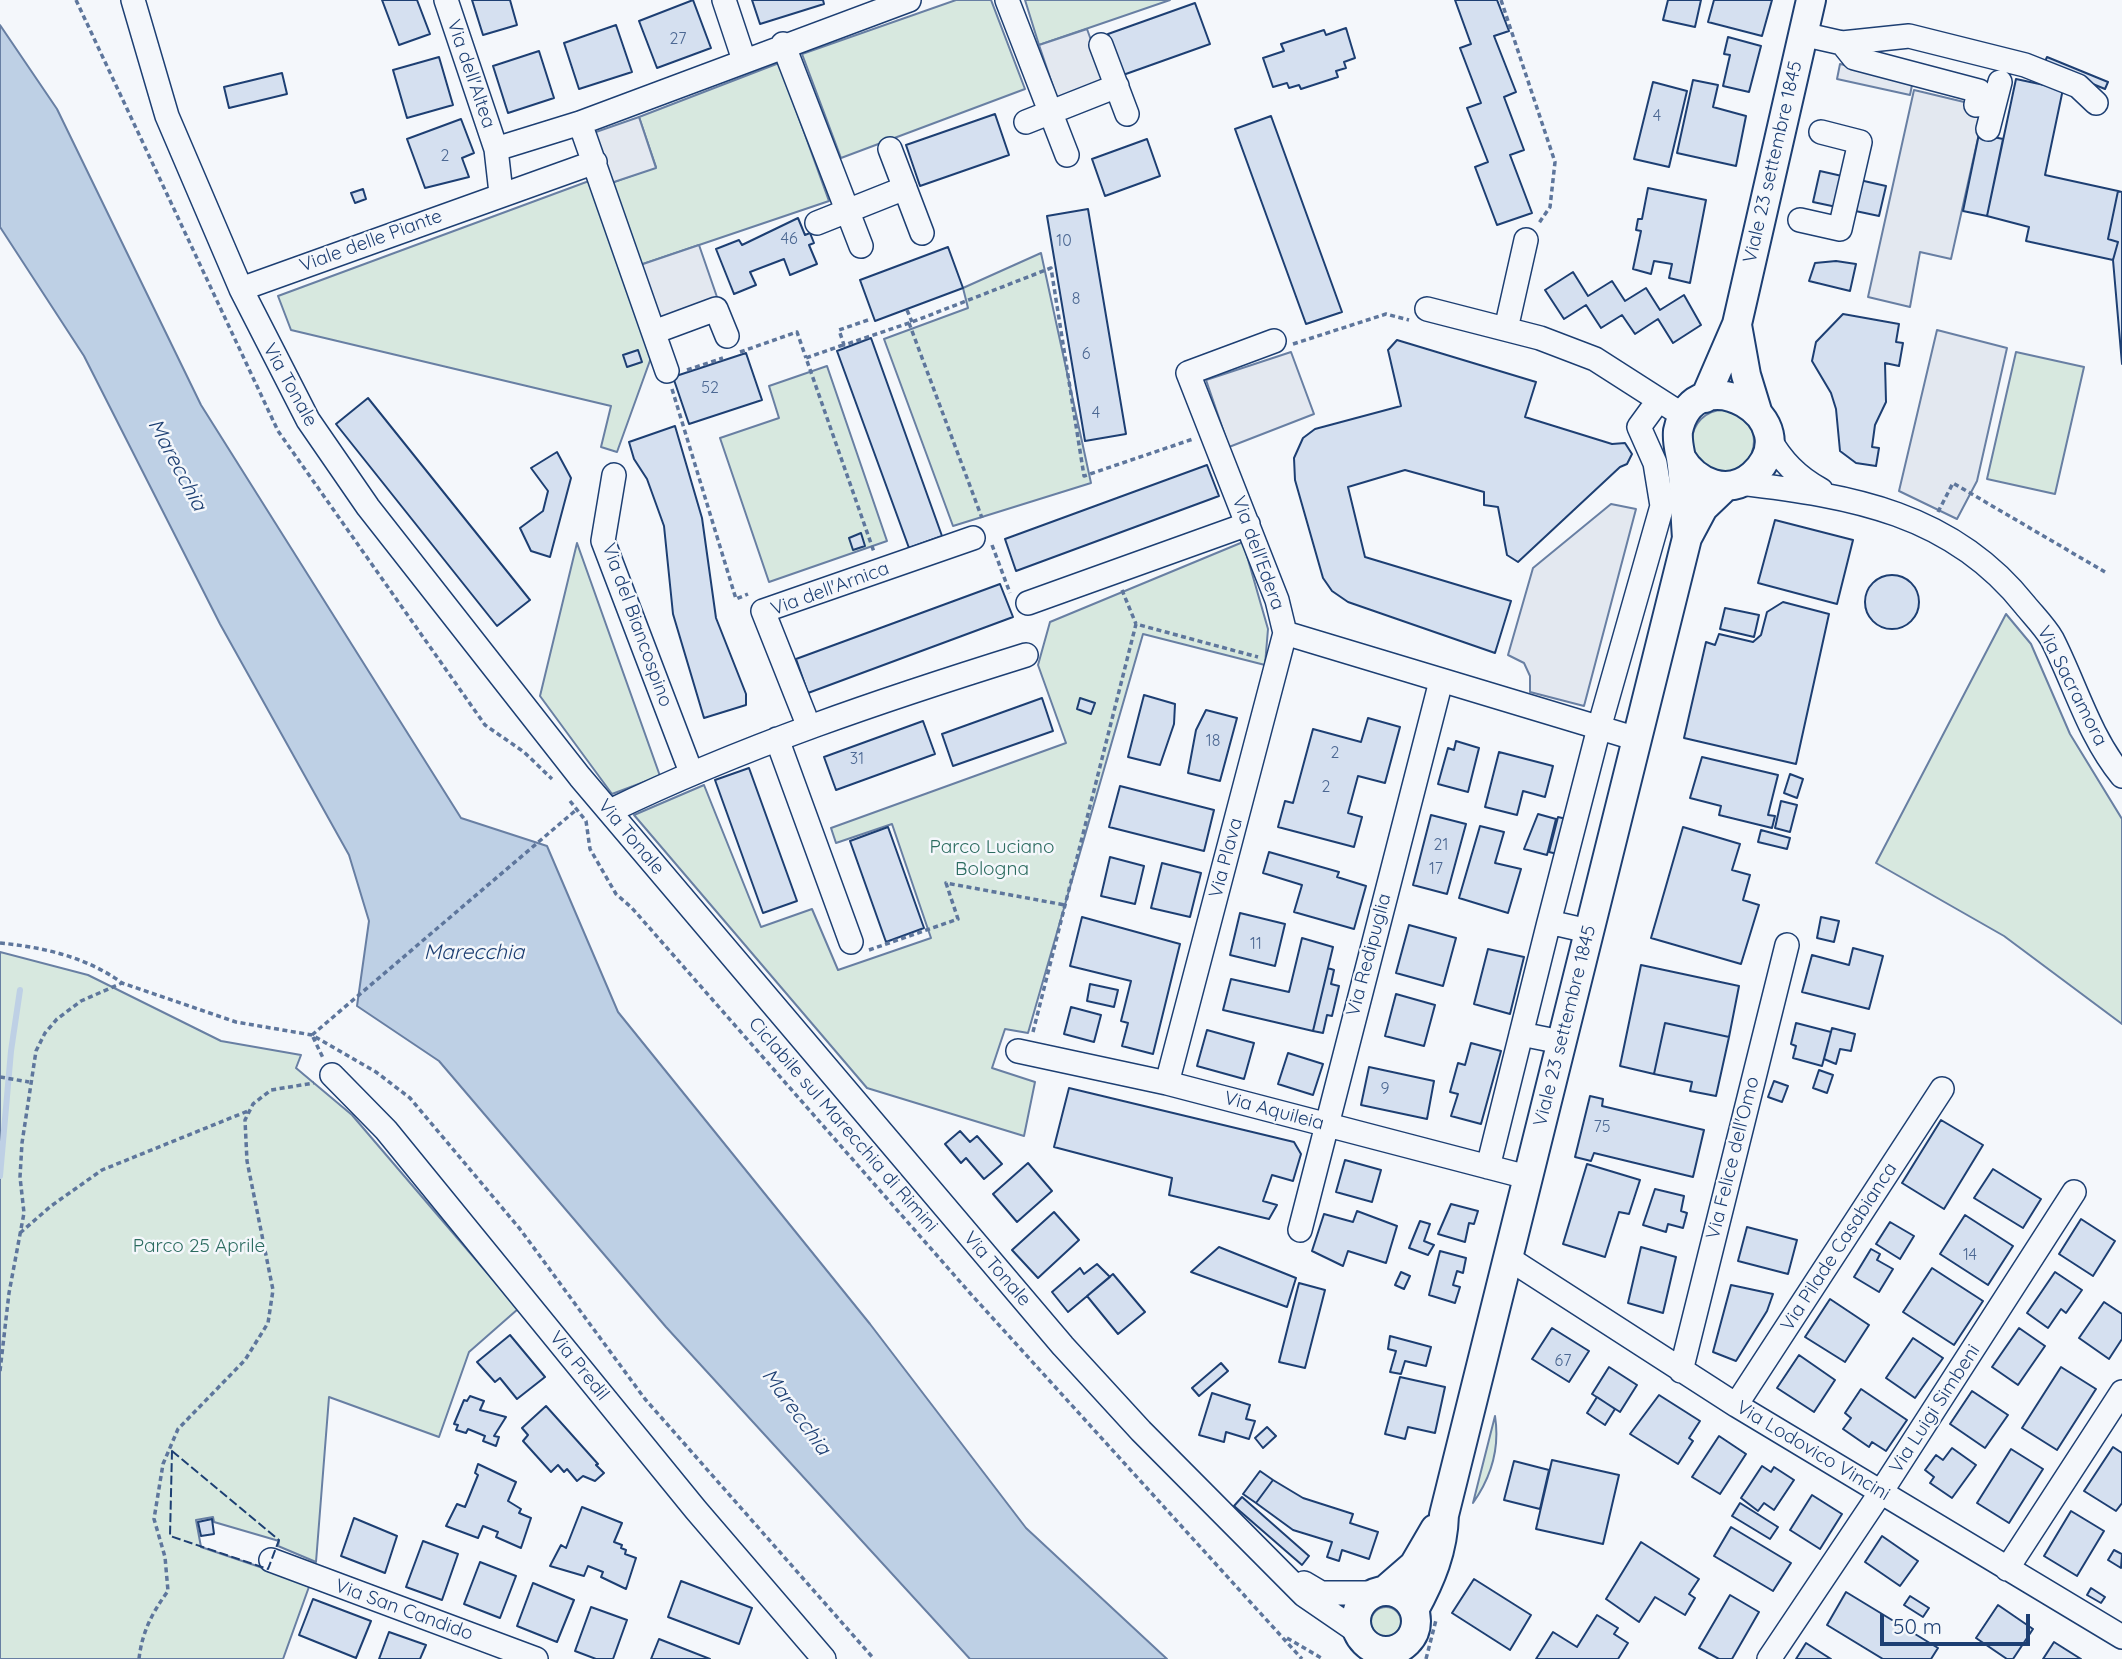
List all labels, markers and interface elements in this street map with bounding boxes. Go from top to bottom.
street label: Via dell'Altea [442,17,500,131]
house number: 27 [670,29,686,49]
street label: Viale 23 settembre 1845 [1739,59,1807,265]
house number: 4 [1653,106,1661,126]
house number: 2 [441,146,449,166]
street label: Viale delle Piante [297,205,445,277]
house number: 46 [780,229,798,249]
house number: 10 [1056,231,1072,251]
house number: 8 [1072,289,1080,309]
street label: Via Tonale [258,339,322,431]
house number: 6 [1082,344,1090,364]
house number: 52 [701,378,719,398]
house number: 4 [1092,403,1100,423]
water label: Marecchia [142,415,212,515]
street label: Via dell'Edera [1227,493,1289,613]
street label: Via del Biancospino [597,540,677,710]
street label: Via dell'Arnica [768,557,892,621]
street label: Via Sacramora [2032,622,2112,750]
house number: 18 [1206,731,1220,751]
house number: 2 [1331,743,1339,763]
house number: 31 [850,749,864,769]
house number: 2 [1322,777,1330,797]
street label: Via Tonale [593,795,669,879]
street label: Via Plava [1204,815,1248,901]
house number: 21 [1434,835,1448,855]
park label: Parco Luciano Bologna [930,836,1054,880]
house number: 17 [1429,859,1443,879]
street label: Via Redipuglia [1342,891,1396,1019]
street label: Viale 23 settembre 1845 [1529,923,1601,1129]
house number: 11 [1250,934,1262,954]
water label: Marecchia [424,940,524,966]
street label: Ciclabile sul Marecchia di Rimini [743,1013,943,1237]
street label: Via Felice dell'Omo [1702,1074,1764,1242]
house number: 9 [1381,1079,1389,1099]
street label: Via Aquileia [1222,1087,1326,1135]
house number: 75 [1594,1117,1610,1137]
street label: Via Pilade Casabianca [1776,1159,1902,1335]
street label: Via Tonale [958,1227,1036,1311]
park label: Parco 25 Aprile [133,1235,265,1257]
house number: 14 [1963,1245,1977,1265]
street label: Via Predil [544,1327,614,1405]
street label: Via Luigi Simbeni [1885,1340,1985,1478]
house number: 67 [1555,1351,1571,1371]
water label: Marecchia [756,1364,836,1460]
street label: Via Lodovico Vincini [1732,1396,1894,1506]
street label: Via San Candido [332,1574,476,1646]
scale bar [1884,1600,2035,1644]
text: 50 m [1893,1613,1942,1639]

